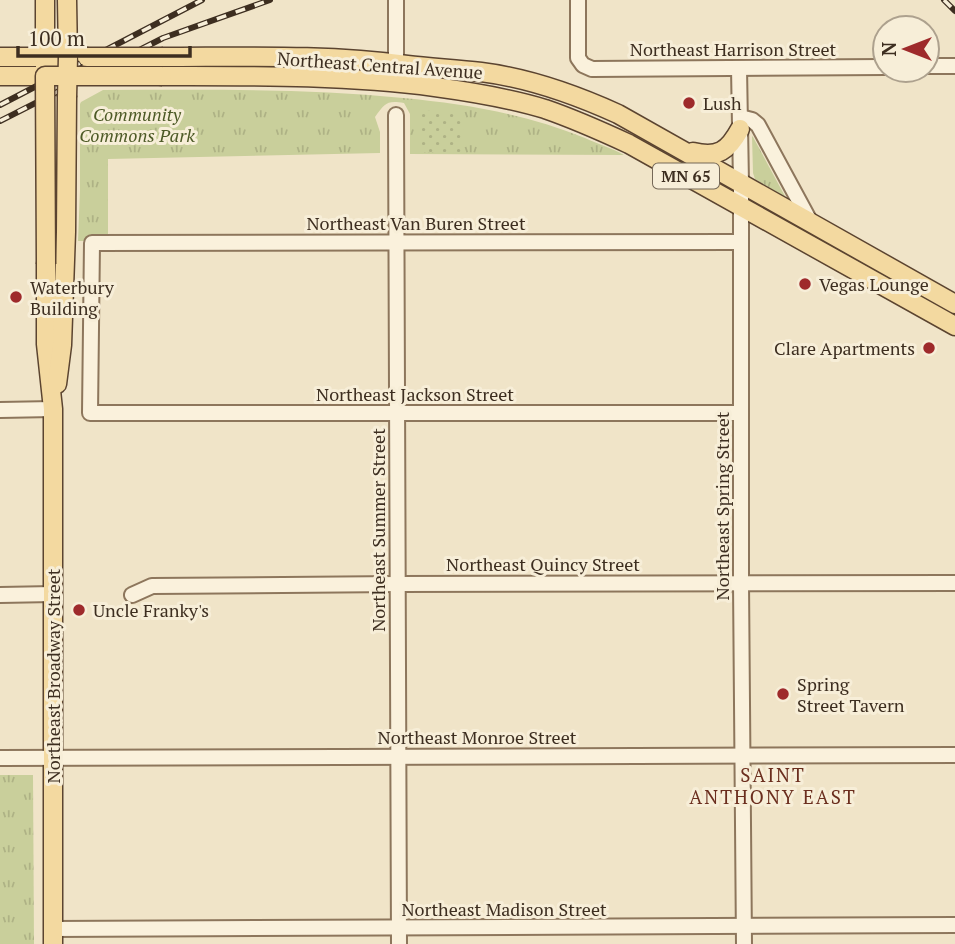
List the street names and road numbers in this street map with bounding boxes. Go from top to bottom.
street label: Northeast Harrison Street [630,37,837,61]
street label: Northeast Central Avenue [276,46,484,84]
road number: MN 65 [653,164,719,188]
street label: Northeast Van Buren Street [306,211,526,235]
street label: Northeast Jackson Street [316,382,514,406]
street label: Northeast Spring Street [710,411,734,601]
street label: Northeast Summer Street [366,428,390,632]
street label: Northeast Quincy Street [446,552,640,576]
street label: Northeast Broadway Street [41,568,65,783]
street label: Northeast Monroe Street [378,725,577,749]
street label: Northeast Madison Street [401,897,607,921]

